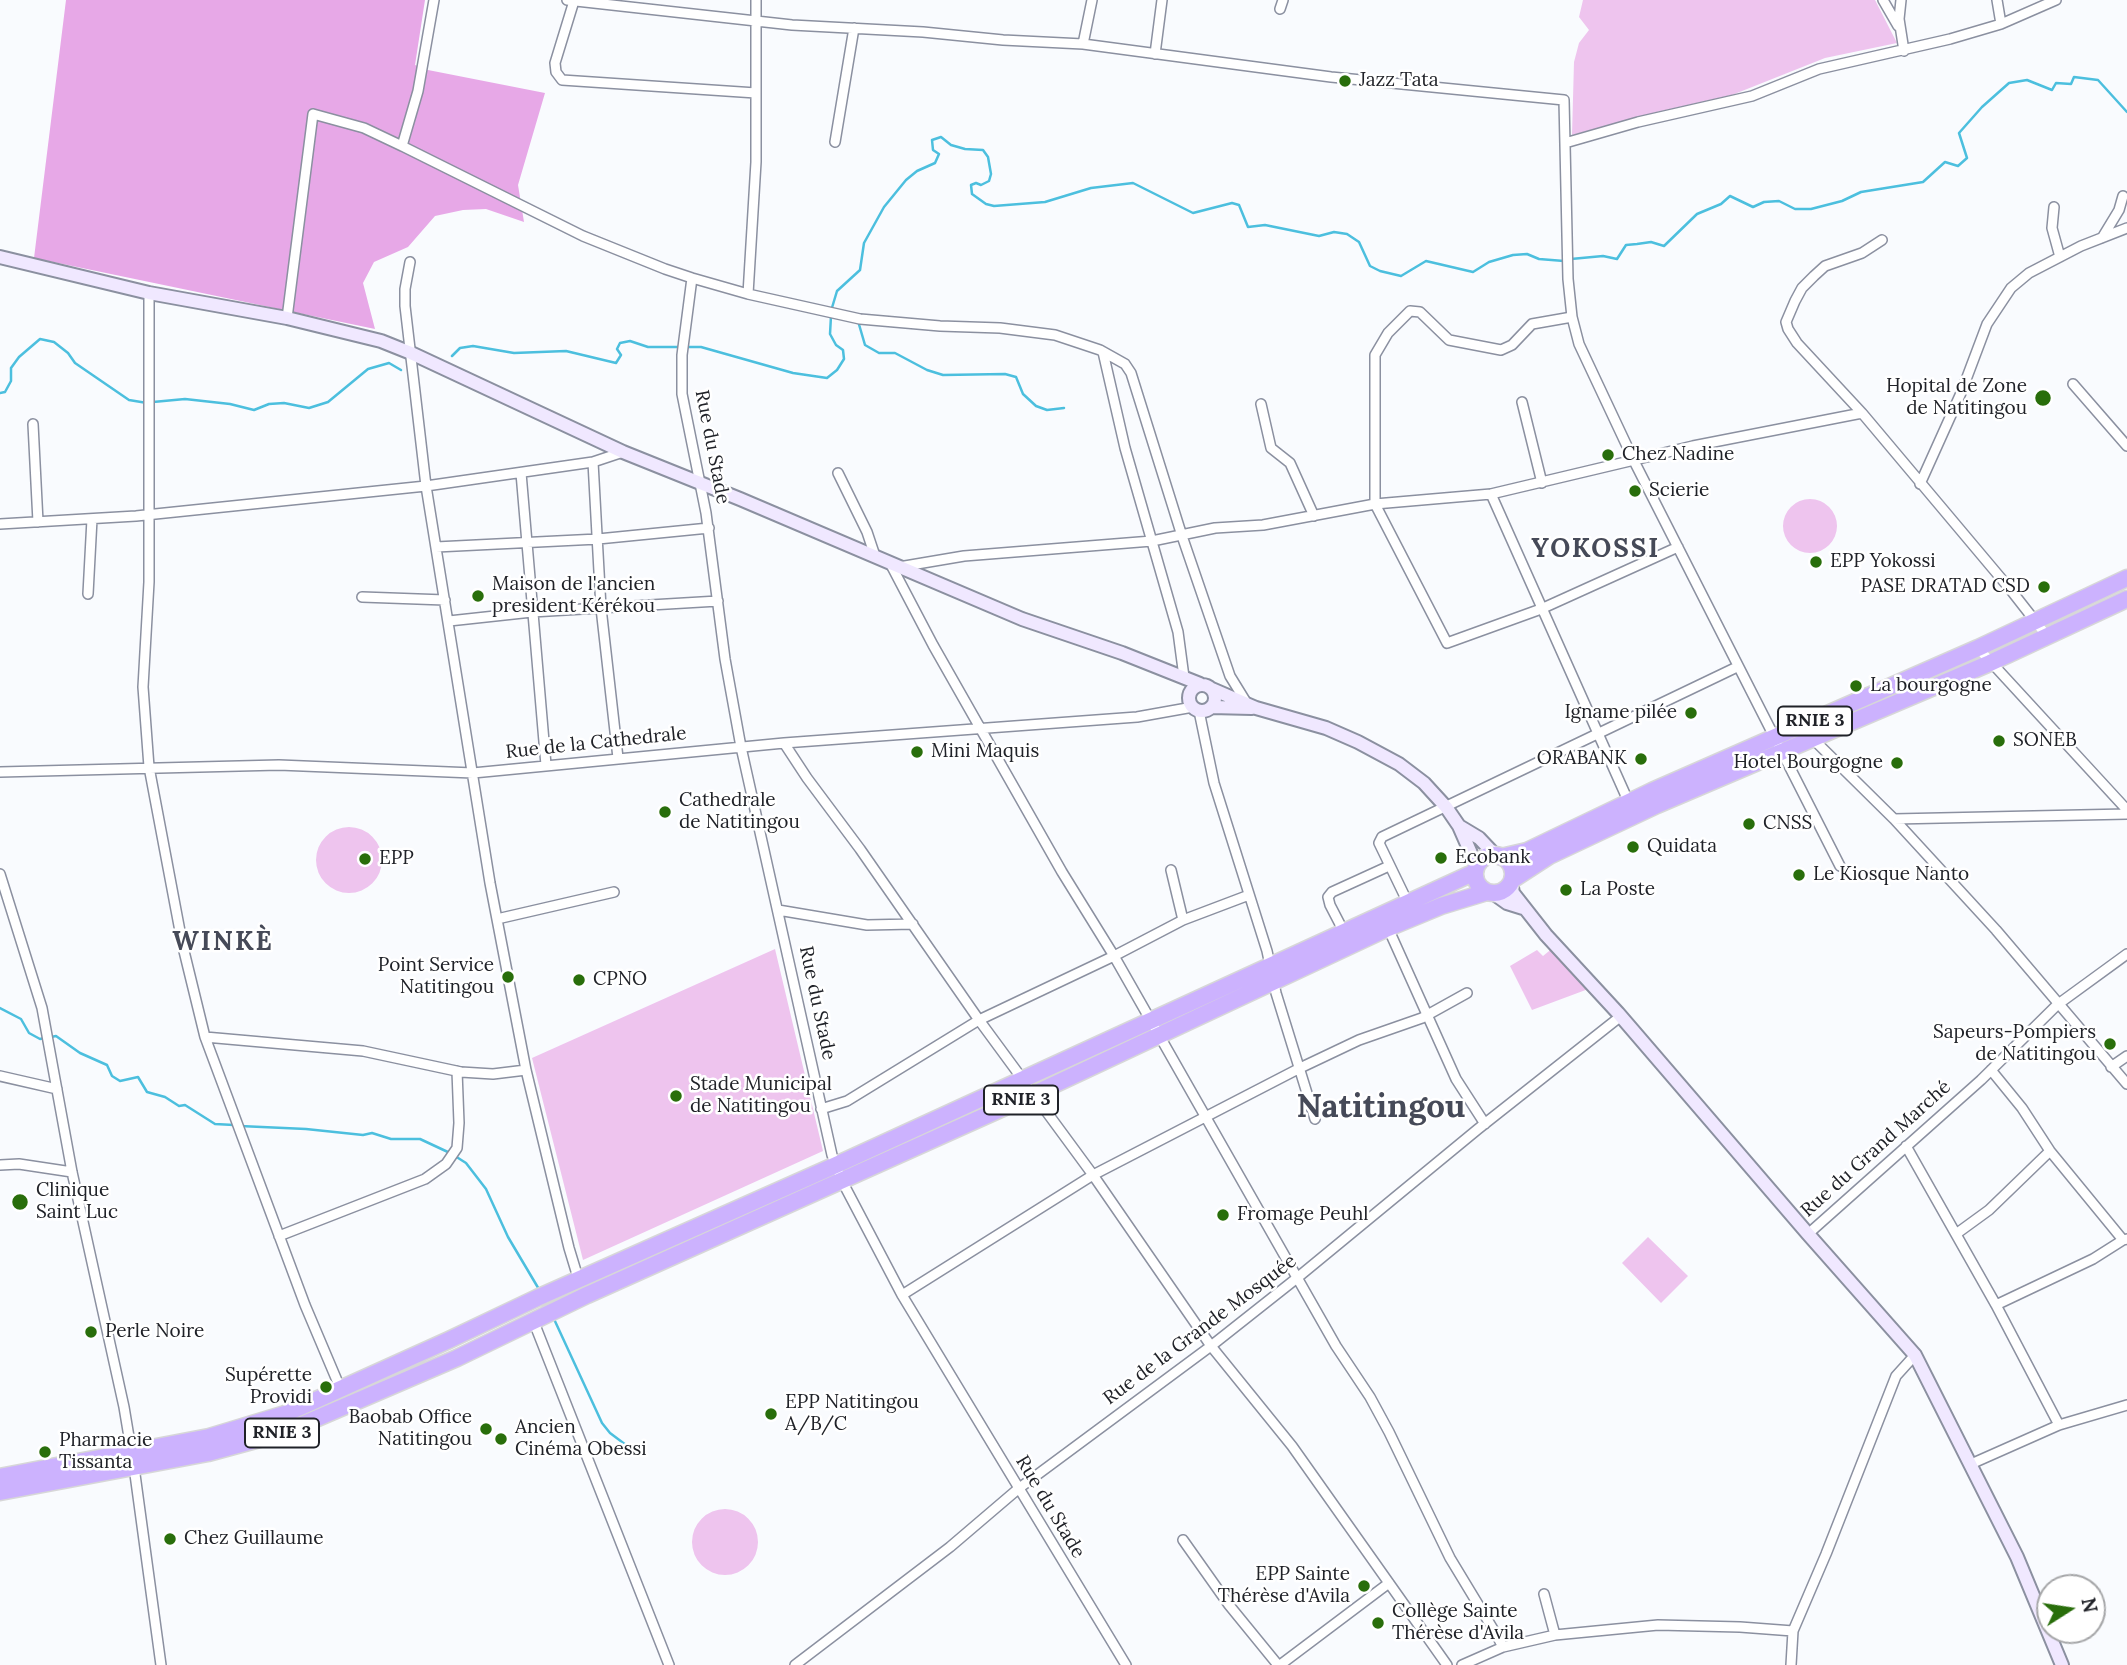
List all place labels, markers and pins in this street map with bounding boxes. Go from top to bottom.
place label: Jazz Tata [1359,70,1438,92]
marker: Jazz Tata [1337,73,1353,89]
place label: Hopital de Zone de Natitingou [1886,376,2027,420]
marker: Hopital de Zone de Natitingou [2033,388,2053,408]
place label: Chez Nadine [1622,444,1734,466]
marker: Chez Nadine [1600,447,1616,463]
place label: Scierie [1649,480,1709,502]
marker: Scierie [1627,483,1643,499]
place label: EPP Yokossi [1830,551,1936,573]
marker: EPP Yokossi [1808,554,1824,570]
place label: Maison de l'ancien president Kérékou [492,574,655,618]
place label: PASE DRATAD CSD [1860,576,2030,598]
marker: PASE DRATAD CSD [2036,579,2052,595]
marker: Maison de l'ancien president Kérékou [470,588,486,604]
place label: La bourgogne [1870,675,1992,697]
marker: La bourgogne [1848,678,1864,694]
place label: Igname pilée [1564,702,1677,724]
marker: Igname pilée [1683,705,1699,721]
place label: SONEB [2013,730,2077,752]
marker: SONEB [1991,733,2007,749]
place label: Mini Maquis [931,741,1039,763]
marker: Mini Maquis [909,744,925,760]
place label: ORABANK [1537,748,1627,770]
marker: ORABANK [1633,751,1649,767]
place label: Hotel Bourgogne [1733,752,1883,774]
marker: Hotel Bourgogne [1889,755,1905,771]
place label: Cathedrale de Natitingou [679,790,800,834]
marker: Cathedrale de Natitingou [657,804,673,820]
place label: CNSS [1763,813,1812,835]
marker: CNSS [1741,816,1757,832]
place label: Quidata [1647,836,1717,858]
marker: Quidata [1625,839,1641,855]
place label: Ecobank [1455,847,1531,869]
place label: EPP [379,848,414,870]
marker: Ecobank [1433,850,1449,866]
marker: EPP [357,851,373,867]
place label: Le Kiosque Nanto [1813,864,1969,886]
marker: Le Kiosque Nanto [1791,867,1807,883]
place label: La Poste [1580,879,1655,901]
marker: La Poste [1558,882,1574,898]
place label: Point Service Natitingou [378,955,494,999]
marker: Point Service Natitingou [500,969,516,985]
place label: CPNO [593,969,647,991]
marker: CPNO [571,972,587,988]
place label: Sapeurs-Pompiers de Natitingou [1933,1022,2096,1066]
marker: Sapeurs-Pompiers de Natitingou [2102,1036,2118,1052]
place label: Stade Municipal de Natitingou [690,1074,832,1118]
marker: Stade Municipal de Natitingou [668,1088,684,1104]
place label: Clinique Saint Luc [36,1180,118,1224]
marker: Clinique Saint Luc [10,1192,30,1212]
place label: Fromage Peuhl [1237,1204,1368,1226]
marker: Fromage Peuhl [1215,1207,1231,1223]
place label: Perle Noire [105,1321,204,1343]
marker: Perle Noire [83,1324,99,1340]
place label: Supérette Providi [225,1365,312,1409]
marker: Supérette Providi [318,1379,334,1395]
place label: EPP Natitingou A/B/C [785,1392,919,1436]
marker: EPP Natitingou A/B/C [763,1406,779,1422]
place label: Baobab Office Natitingou [349,1407,472,1451]
place label: Ancien Cinéma Obessi [515,1417,647,1461]
marker: Baobab Office Natitingou [478,1421,494,1437]
place label: Pharmacie Tissanta [59,1430,152,1474]
marker: Ancien Cinéma Obessi [493,1431,509,1447]
marker: Pharmacie Tissanta [37,1444,53,1460]
place label: Chez Guillaume [184,1528,323,1550]
marker: Chez Guillaume [162,1531,178,1547]
place label: EPP Sainte Thérèse d'Avila [1218,1564,1350,1608]
marker: EPP Sainte Thérèse d'Avila [1356,1578,1372,1594]
place label: Collège Sainte Thérèse d'Avila [1392,1601,1524,1645]
marker: Collège Sainte Thérèse d'Avila [1370,1615,1386,1631]

